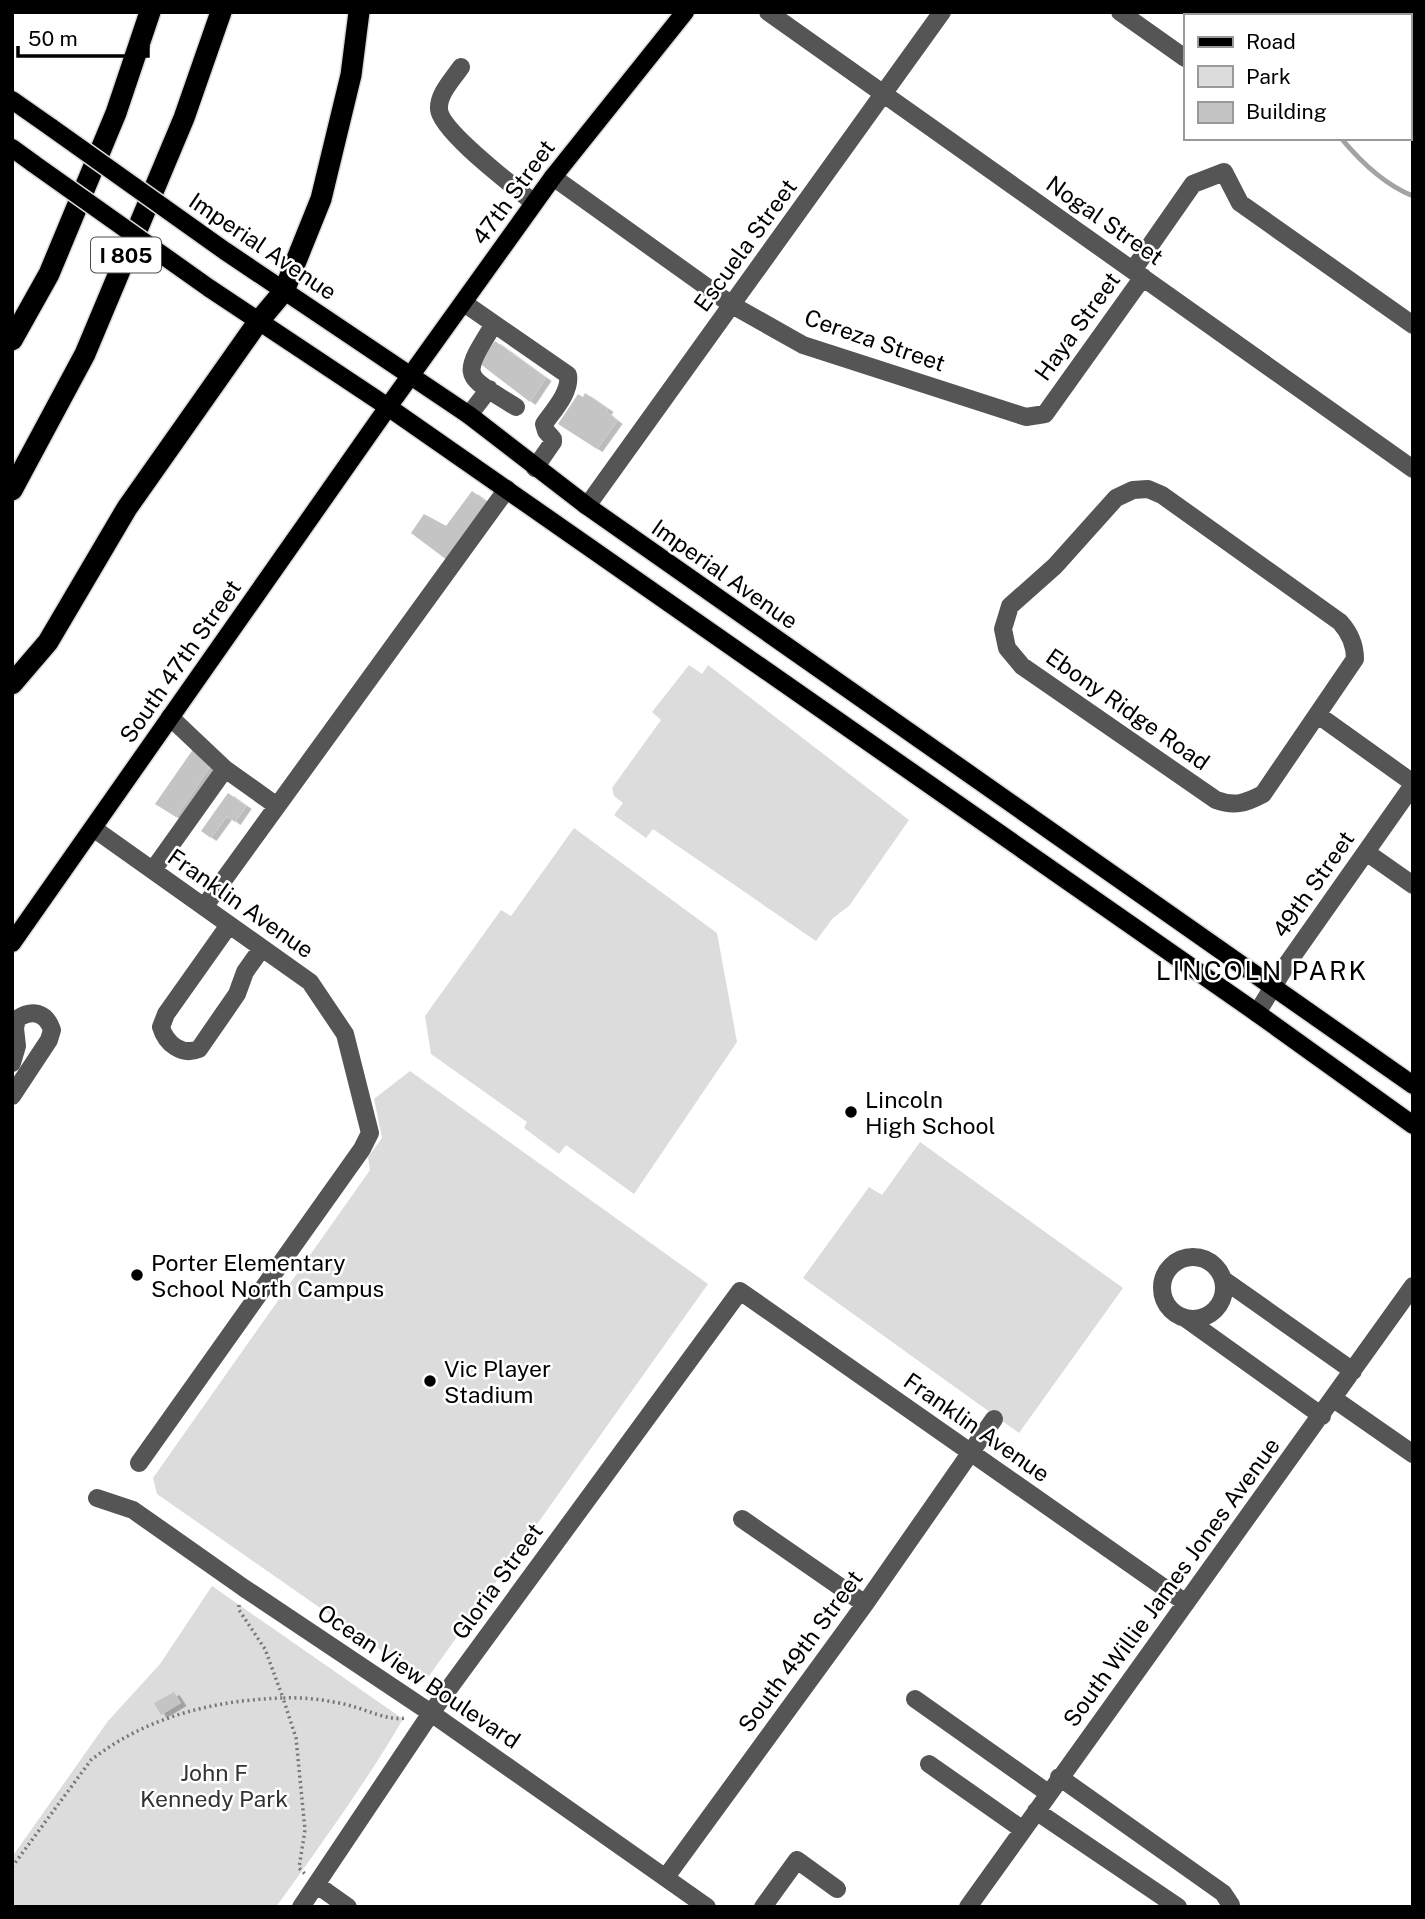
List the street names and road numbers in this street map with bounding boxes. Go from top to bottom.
street label: 47th Street [466,134,560,250]
street label: Nogal Street [1041,170,1169,270]
street label: Escuela Street [688,174,802,316]
street label: Imperial Avenue [184,187,342,305]
road number: I 805 [91,238,161,272]
street label: Haya Street [1029,267,1125,385]
street label: Cereza Street [801,303,949,377]
street label: Imperial Avenue [647,514,803,634]
street label: South 47th Street [114,574,246,748]
street label: Ebony Ridge Road [1041,643,1215,775]
street label: 49th Street [1266,826,1360,942]
street label: Franklin Avenue [163,843,319,963]
street label: Franklin Avenue [899,1367,1055,1487]
street label: South Willie James Jones Avenue [1057,1432,1285,1732]
street label: Gloria Street [446,1518,548,1644]
street label: South 49th Street [732,1565,868,1737]
street label: Ocean View Boulevard [313,1598,525,1754]

